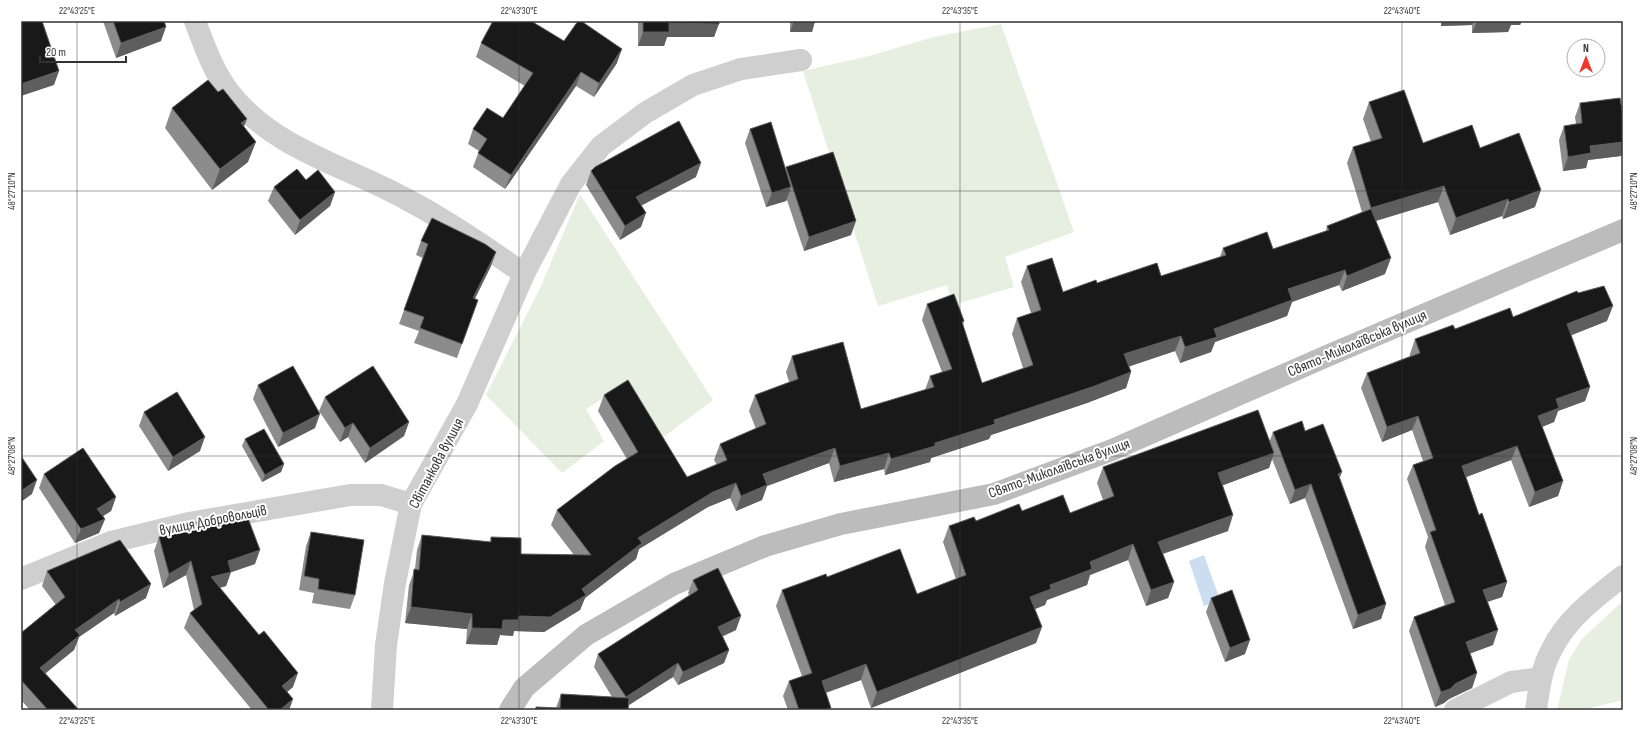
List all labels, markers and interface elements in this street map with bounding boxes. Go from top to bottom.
text: 22°43'25"E [59,5,95,17]
text: 22°43'30"E [501,5,537,17]
text: 22°43'35"E [942,5,978,17]
text: 22°43'40"E [1384,5,1420,17]
scale bar [40,38,126,64]
north arrow [1566,38,1606,78]
text: N [1583,42,1589,55]
text: 20 m [46,45,66,60]
text: 48°27'10"N [6,172,18,210]
text: 48°27'10"N [1628,172,1640,210]
street label: Свято-Миколаївська вулиця [1285,306,1430,381]
street label: Світанкова вулиця [405,415,468,512]
street label: Свято-Миколаївська вулиця [986,434,1133,503]
text: 48°27'08"N [6,437,18,475]
text: 48°27'08"N [1628,437,1640,475]
street label: вулиця Добровольців [158,501,268,540]
text: 22°43'25"E [59,715,95,727]
text: 22°43'30"E [501,715,537,727]
text: 22°43'35"E [942,715,978,727]
text: 22°43'40"E [1384,715,1420,727]

